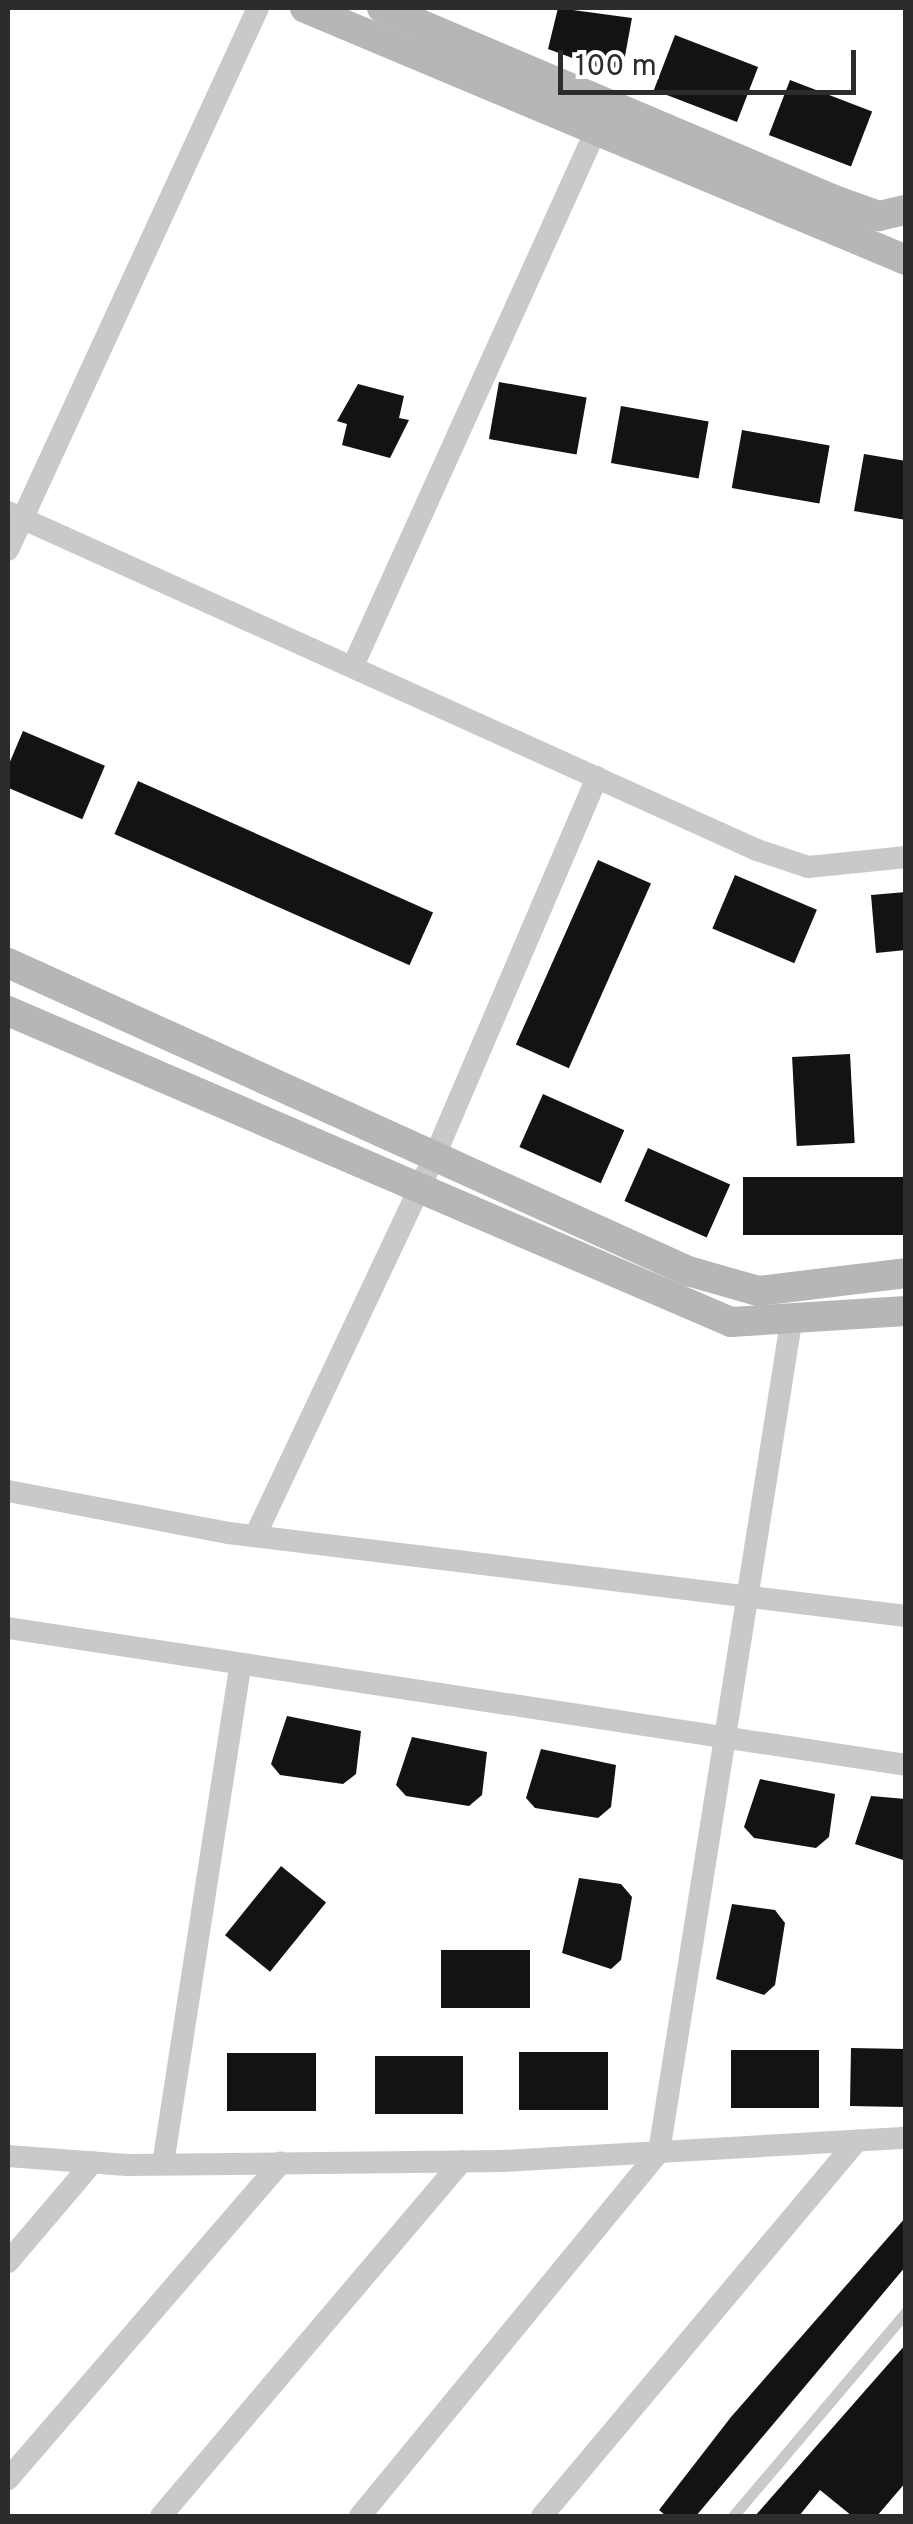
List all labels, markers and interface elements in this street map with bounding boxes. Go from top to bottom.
scale bar [563,30,860,92]
text: 100 m [575,49,657,86]

